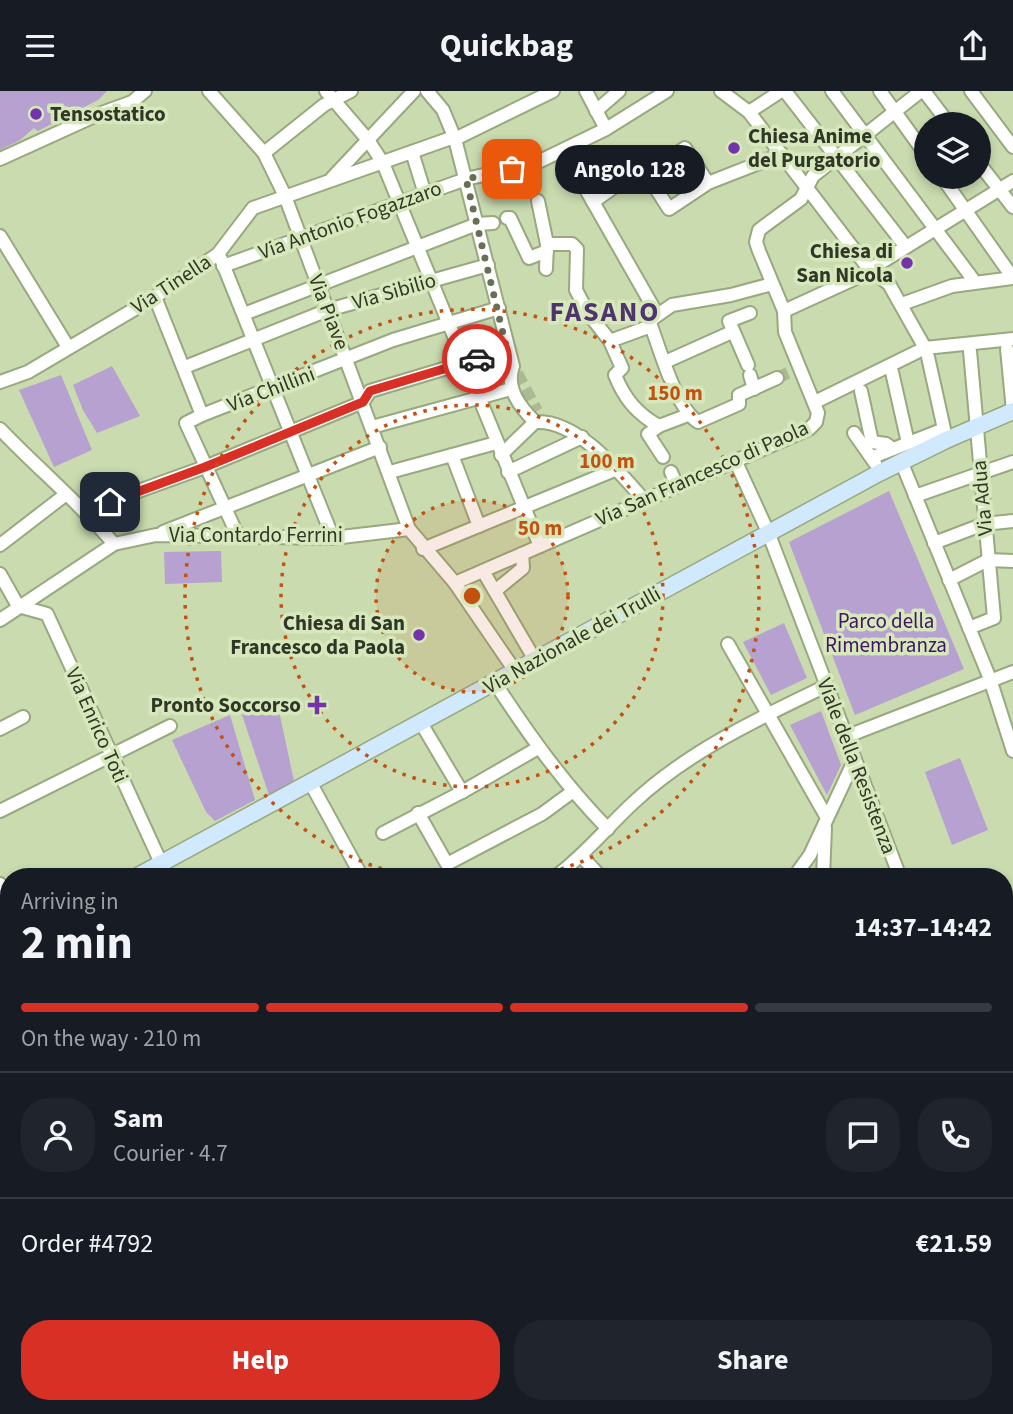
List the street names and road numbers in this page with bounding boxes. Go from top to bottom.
street label: Via Antonio Fogazzaro [254,173,446,267]
street label: Via Tinella [125,247,217,321]
street label: Via Sibilio [349,265,439,317]
street label: Via Piave [301,270,357,354]
street label: Via Chillini [223,359,319,419]
street label: Via San Francesco di Paola [591,413,813,533]
street label: Via Adua [964,459,1000,537]
street label: Via Contardo Ferrini [169,520,343,550]
street label: Via Nazionale dei Trulli [478,579,666,701]
street label: Via Enrico Toti [58,662,136,788]
street label: Viale della Resistenza [810,674,904,858]

